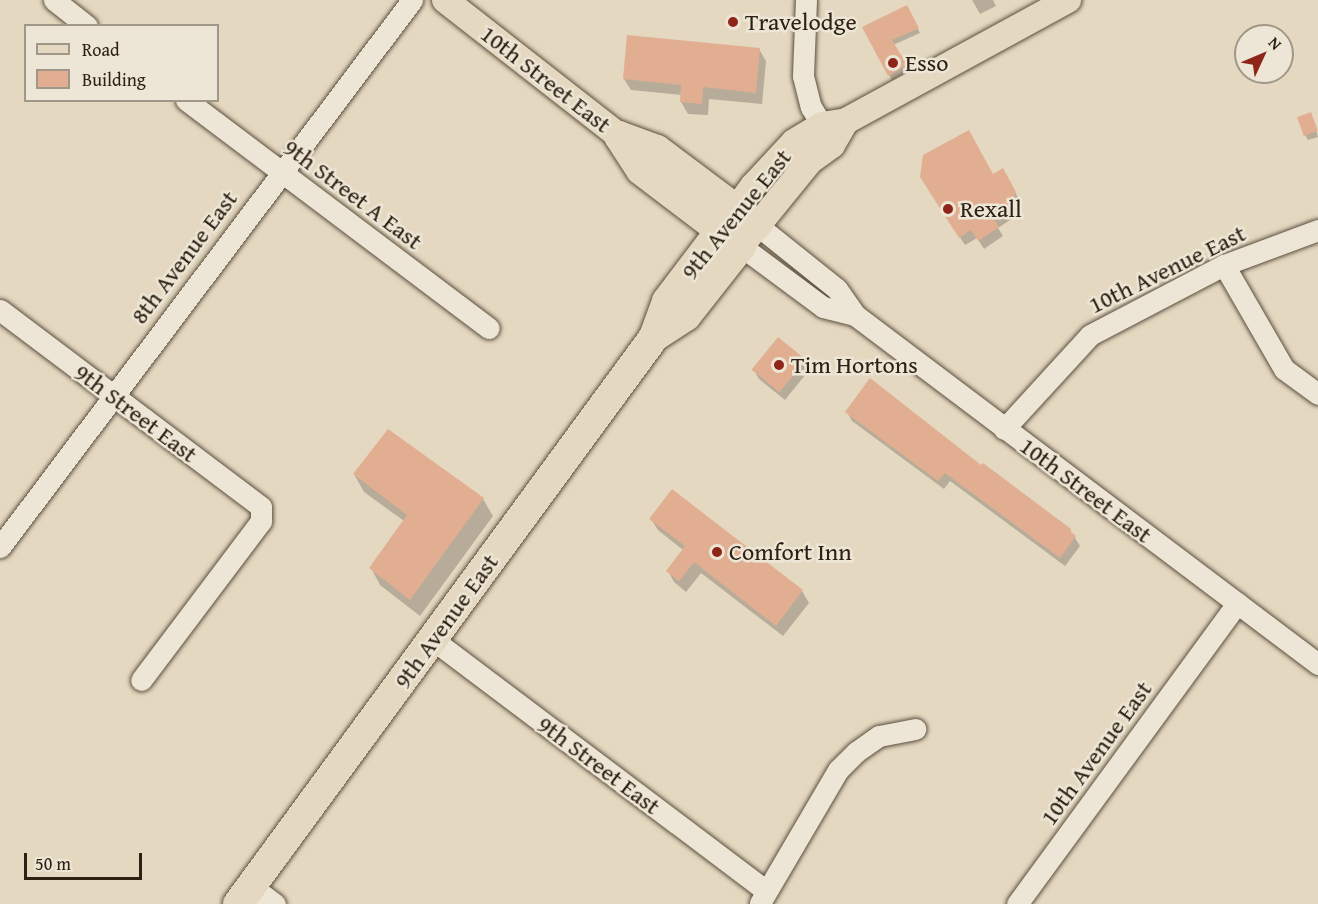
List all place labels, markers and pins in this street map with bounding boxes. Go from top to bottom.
place label: Travelodge [745,8,857,36]
marker: Travelodge [726,15,740,29]
place label: Esso [905,49,948,77]
marker: Esso [886,56,900,70]
place label: Rexall [960,195,1022,223]
marker: Rexall [941,202,955,216]
place label: Tim Hortons [791,351,918,379]
marker: Tim Hortons [772,358,786,372]
place label: Comfort Inn [729,538,852,566]
marker: Comfort Inn [710,545,724,559]

